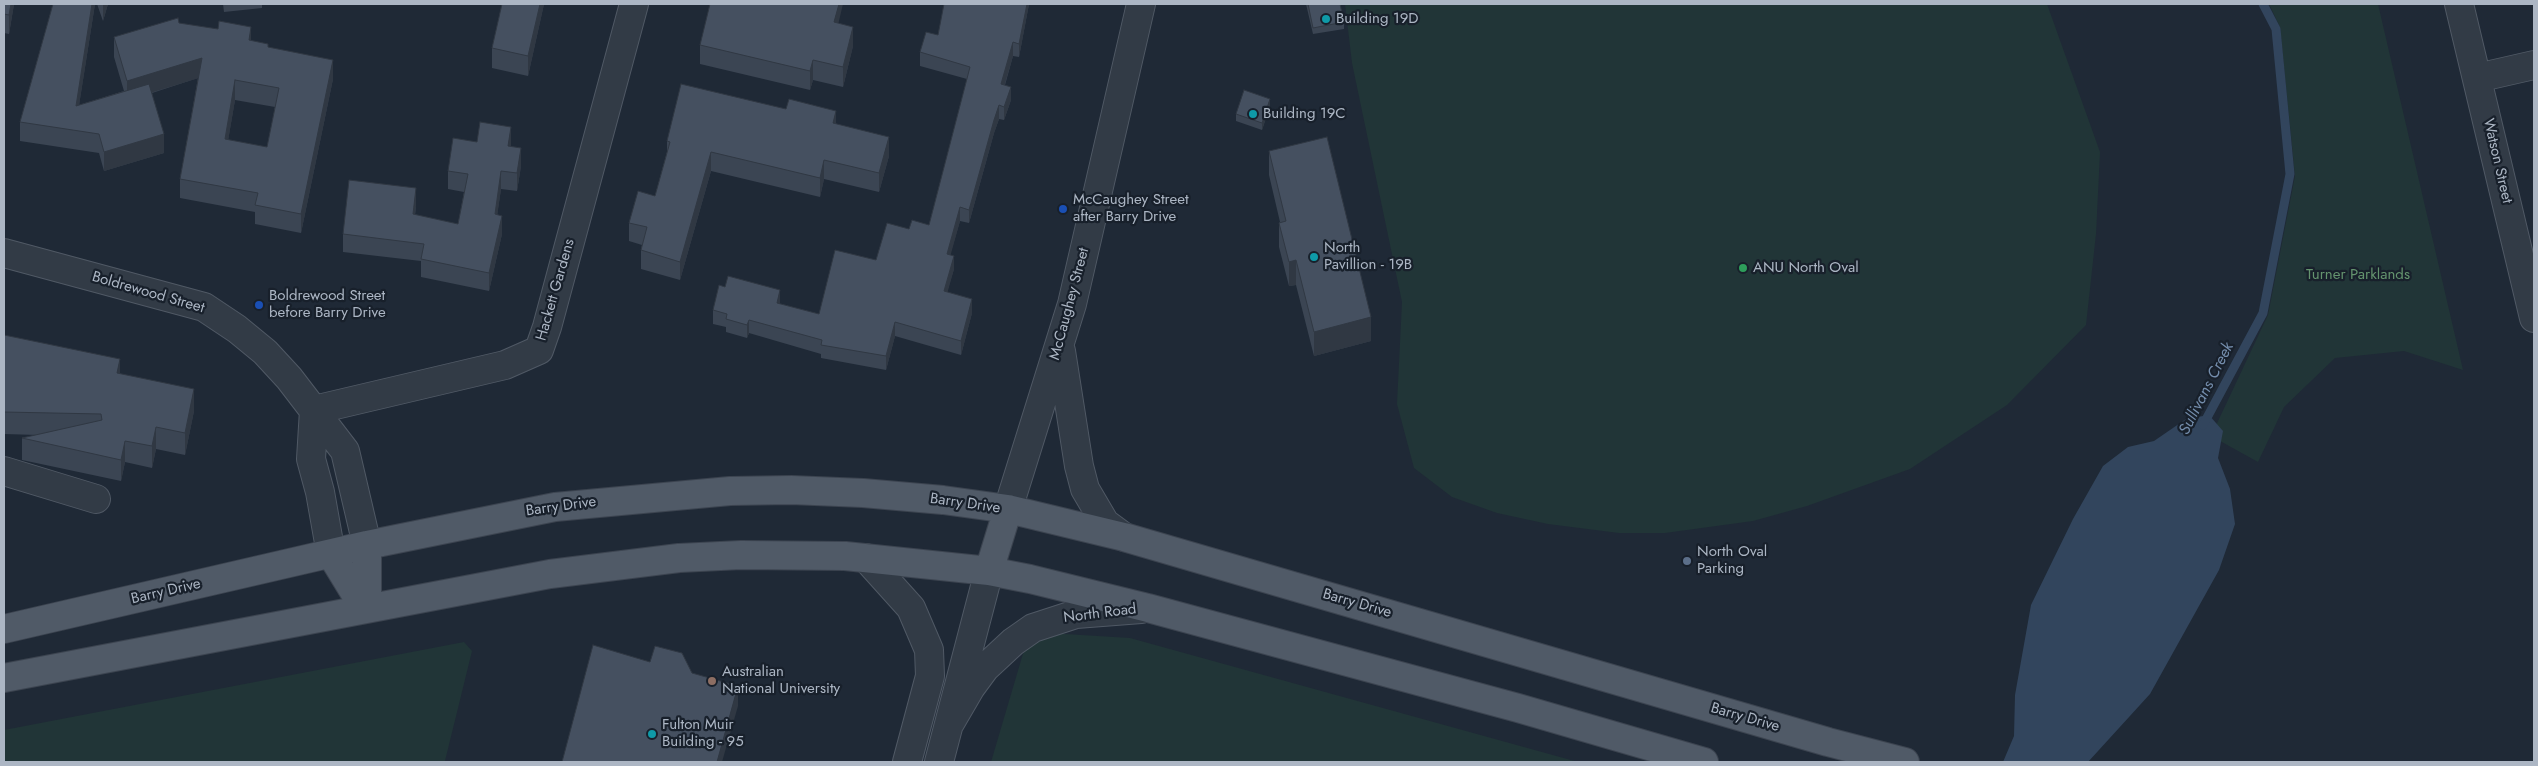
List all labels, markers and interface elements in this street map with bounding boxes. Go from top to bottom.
place label: Building 19D [1336,10,1419,28]
marker: Building 19D [1320,13,1332,25]
place label: Building 19C [1263,105,1346,123]
marker: Building 19C [1247,108,1259,120]
street label: Watson Street [2478,117,2516,205]
place label: McCaughey Street after Barry Drive [1073,191,1188,226]
marker: McCaughey Street after Barry Drive [1057,203,1069,215]
street label: Hackett Gardens [533,237,579,343]
place label: North Pavillion - 19B [1324,239,1412,274]
street label: McCaughey Street [1046,246,1094,362]
marker: North Pavillion - 19B [1308,251,1320,263]
place label: ANU North Oval [1753,259,1859,277]
marker: ANU North Oval [1737,262,1749,274]
park label: Turner Parklands [2306,266,2410,284]
street label: Boldrewood Street [90,268,206,318]
place label: Boldrewood Street before Barry Drive [269,287,386,322]
marker: Boldrewood Street before Barry Drive [253,299,265,311]
water label: Sullivans Creek [2175,340,2239,438]
street label: Barry Drive [929,490,1001,518]
street label: Barry Drive [525,493,597,521]
place label: North Oval Parking [1697,543,1767,578]
marker: North Oval Parking [1681,555,1693,567]
street label: Barry Drive [129,575,203,609]
street label: Barry Drive [1321,586,1393,622]
street label: North Road [1063,601,1137,627]
place label: Australian National University [722,663,840,698]
marker: Australian National University [706,675,718,687]
street label: Barry Drive [1709,700,1781,736]
place label: Fulton Muir Building - 95 [662,716,744,751]
marker: Fulton Muir Building - 95 [646,728,658,740]

